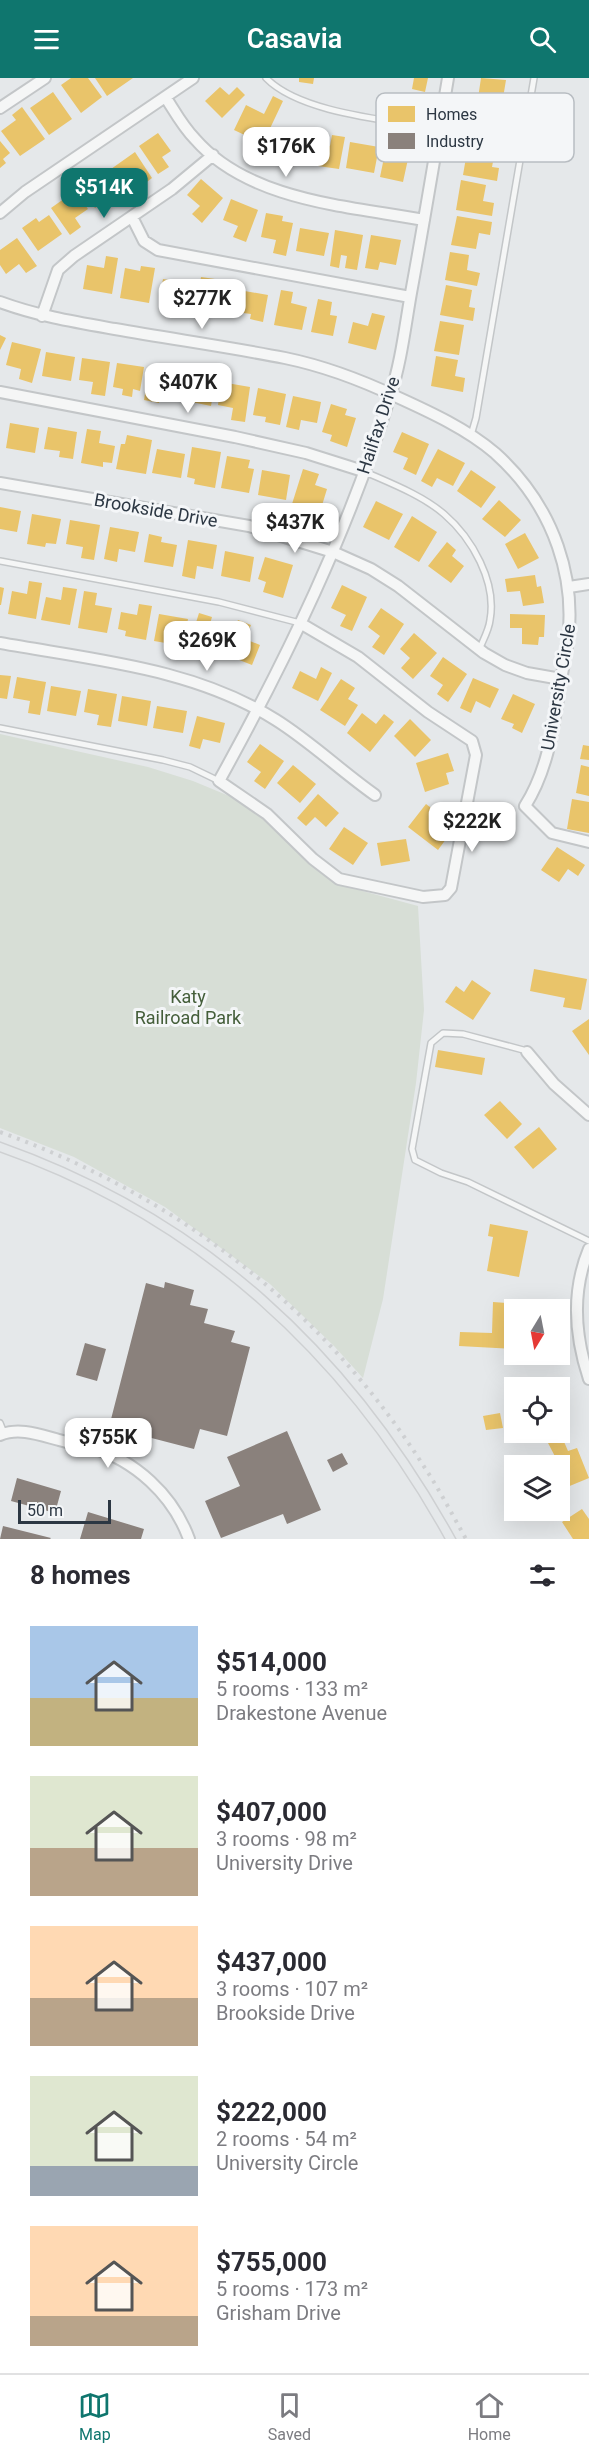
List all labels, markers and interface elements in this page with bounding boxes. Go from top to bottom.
icon: menu [30,23,63,56]
text: Casavia [247,23,342,55]
icon: search [526,23,559,56]
legend [376,93,574,162]
text: Homes [426,105,477,124]
pin: $176K [244,127,328,178]
text: Industry [426,132,484,151]
text: $176K [257,134,315,158]
pin: $514K [62,168,146,219]
text: $514K [75,175,133,199]
pin: $277K [160,279,244,330]
text: $277K [173,286,231,310]
pin: $407K [146,363,230,414]
text: $407K [159,370,217,394]
street label: Hailfax Drive [352,374,404,476]
street label: Brookside Drive [93,489,219,531]
pin: $437K [253,503,337,554]
text: $437K [266,510,324,534]
pin: $269K [165,621,249,672]
street label: University Circle [537,622,579,752]
text: $269K [178,628,236,652]
pin: $222K [430,802,514,853]
text: $222K [443,809,501,833]
park label: Katy Railroad Park [135,986,242,1028]
north arrow [504,1299,570,1365]
map controls [504,1299,570,1521]
button: locate [504,1377,570,1443]
pin: $755K [66,1418,150,1469]
text: $755K [79,1425,137,1449]
button: layers [504,1455,570,1521]
scale bar [18,1497,111,1524]
text: 50 m [27,1501,63,1520]
icon: filters [526,1559,559,1592]
text: 8 homes [30,1560,131,1590]
text: $514,000 [216,1647,327,1677]
icon: home [78,1650,150,1722]
text: 5 rooms · 133 m² [216,1677,368,1701]
text: Drakestone Avenue [216,1701,387,1725]
text: $407,000 [216,1797,327,1827]
icon: home [78,1800,150,1872]
text: 3 rooms · 98 m² [216,1827,357,1851]
text: University Drive [216,1851,353,1875]
text: $437,000 [216,1947,327,1977]
icon: home [78,1950,150,2022]
text: 3 rooms · 107 m² [216,1977,368,2001]
text: Brookside Drive [216,2001,355,2025]
text: $222,000 [216,2097,327,2127]
icon: home [78,2100,150,2172]
text: 2 rooms · 54 m² [216,2127,357,2151]
text: University Circle [216,2151,358,2175]
text: $755,000 [216,2247,327,2277]
icon: home [78,2250,150,2322]
text: 5 rooms · 173 m² [216,2277,368,2301]
text: Grisham Drive [216,2301,341,2325]
tab: Map [78,2389,111,2444]
tab: Saved [268,2389,311,2444]
tab: Home [468,2389,511,2444]

